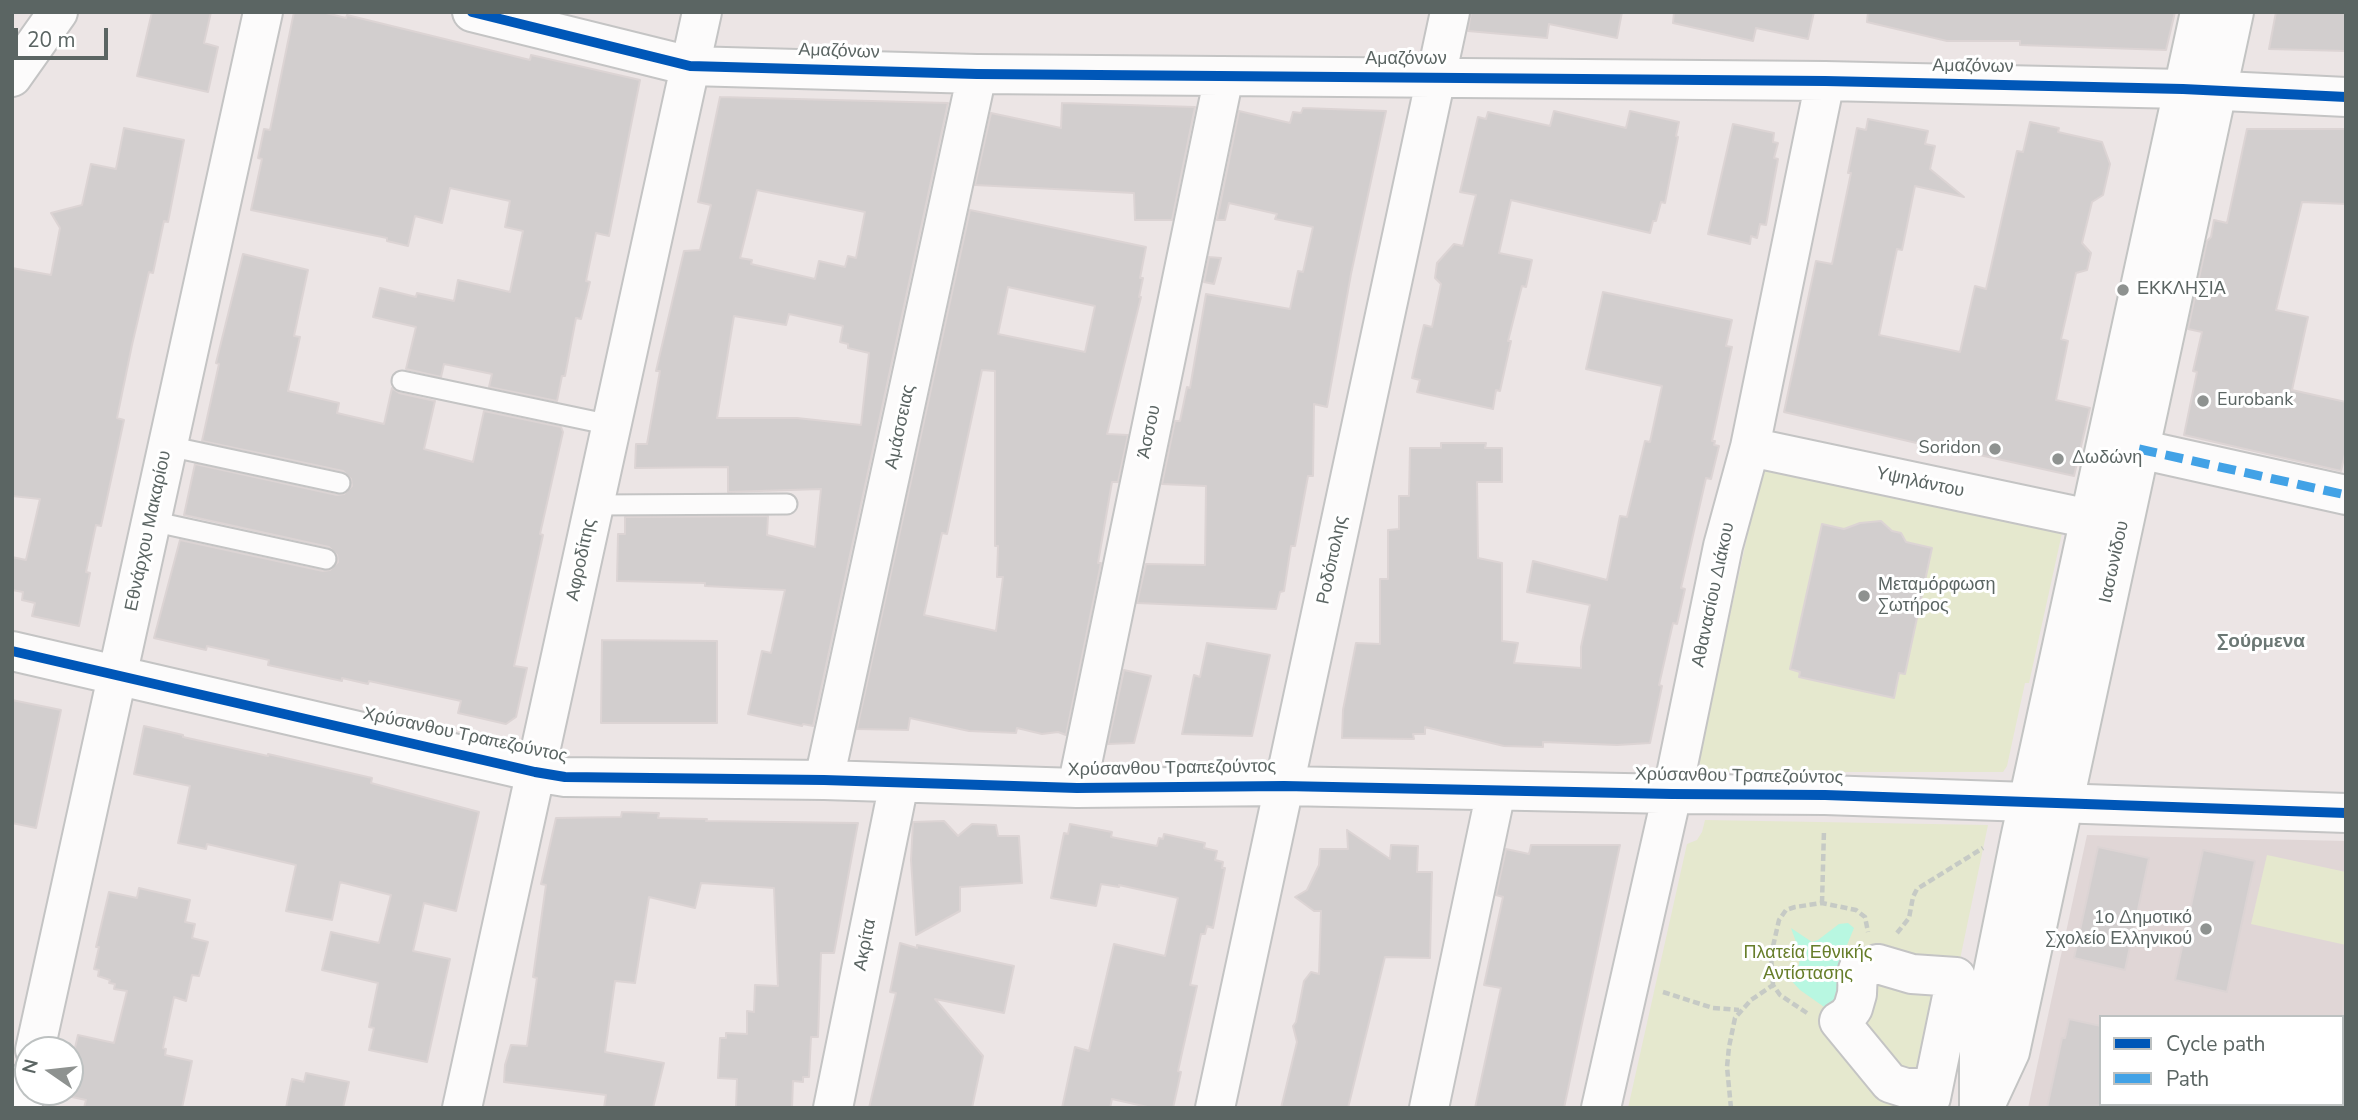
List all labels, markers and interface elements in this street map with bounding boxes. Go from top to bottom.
scale bar [18,14,112,58]
text: 20 m [27,26,76,54]
street label: Αμαζόνων [798,40,880,64]
street label: Αμαζόνων [1365,49,1447,71]
street label: Αμαζόνων [1932,55,2014,79]
place label: ΕΚΚΛΗΣΙΑ [2137,279,2226,301]
marker: ΕΚΚΛΗΣΙΑ [2115,282,2131,298]
street label: Αμάσσειας [882,383,920,471]
place label: Eurobank [2217,390,2293,412]
marker: Eurobank [2195,393,2211,409]
street label: Άσσου [1134,403,1166,461]
place label: Soridon [1919,438,1981,460]
marker: Soridon [1987,441,2003,457]
place label: Δωδώνη [2072,448,2142,470]
street label: Εθνάρχου Μακαρίου [121,449,177,613]
marker: Δωδώνη [2050,451,2066,467]
street label: Υψηλάντου [1874,463,1966,503]
street label: Ροδόπολης [1313,514,1353,606]
street label: Αφροδίτης [563,517,601,603]
street label: Ιασωνίδου [2096,519,2134,605]
street label: Αθανασίου Διάκου [1688,521,1740,669]
place label: Μεταμόρφωση Σωτήρος [1878,575,1995,618]
marker: Μεταμόρφωση Σωτήρος [1856,588,1872,604]
district label: Σούρμενα [2217,631,2305,653]
street label: Χρύσανθου Τραπεζούντος [361,704,569,768]
street label: Χρύσανθου Τραπεζούντος [1068,756,1276,782]
street label: Χρύσανθου Τραπεζούντος [1635,764,1843,790]
place label: 1ο Δημοτικό Σχολείο Ελληνικού [2045,908,2192,950]
street label: Ακρίτα [850,917,882,973]
marker: 1ο Δημοτικό Σχολείο Ελληνικού [2198,921,2214,937]
park label: Πλατεία Εθνικής Αντίστασης [1743,943,1873,986]
legend [2099,1015,2344,1106]
text: Cycle path [2166,1030,2265,1058]
north arrow [14,1036,84,1106]
text: N [16,1056,45,1076]
text: Path [2166,1065,2209,1093]

